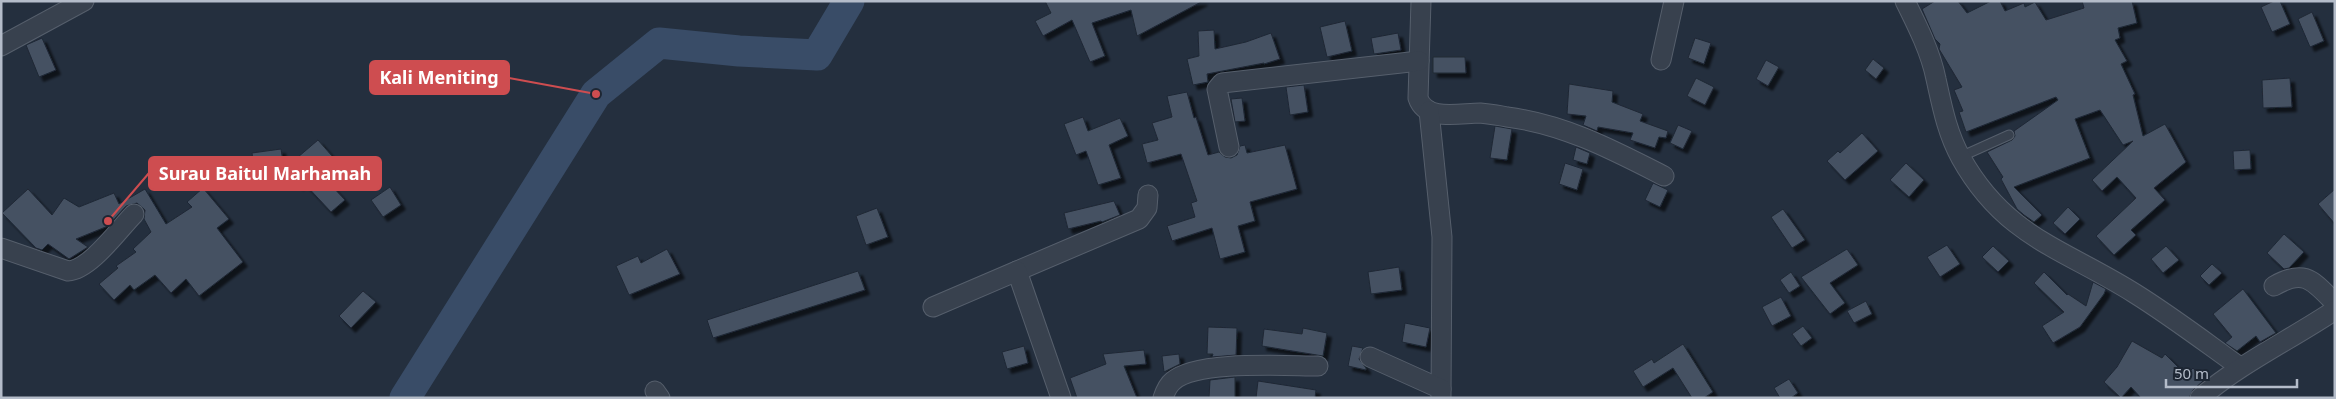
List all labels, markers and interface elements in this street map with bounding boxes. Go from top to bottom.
callout: Kali Meniting [370,61,509,94]
text: Kali Meniting [379,65,499,89]
callout: Surau Baitul Marhamah [149,157,381,190]
text: Surau Baitul Marhamah [159,161,371,185]
scale bar [2166,356,2297,388]
text: 50 m [2174,363,2209,383]

